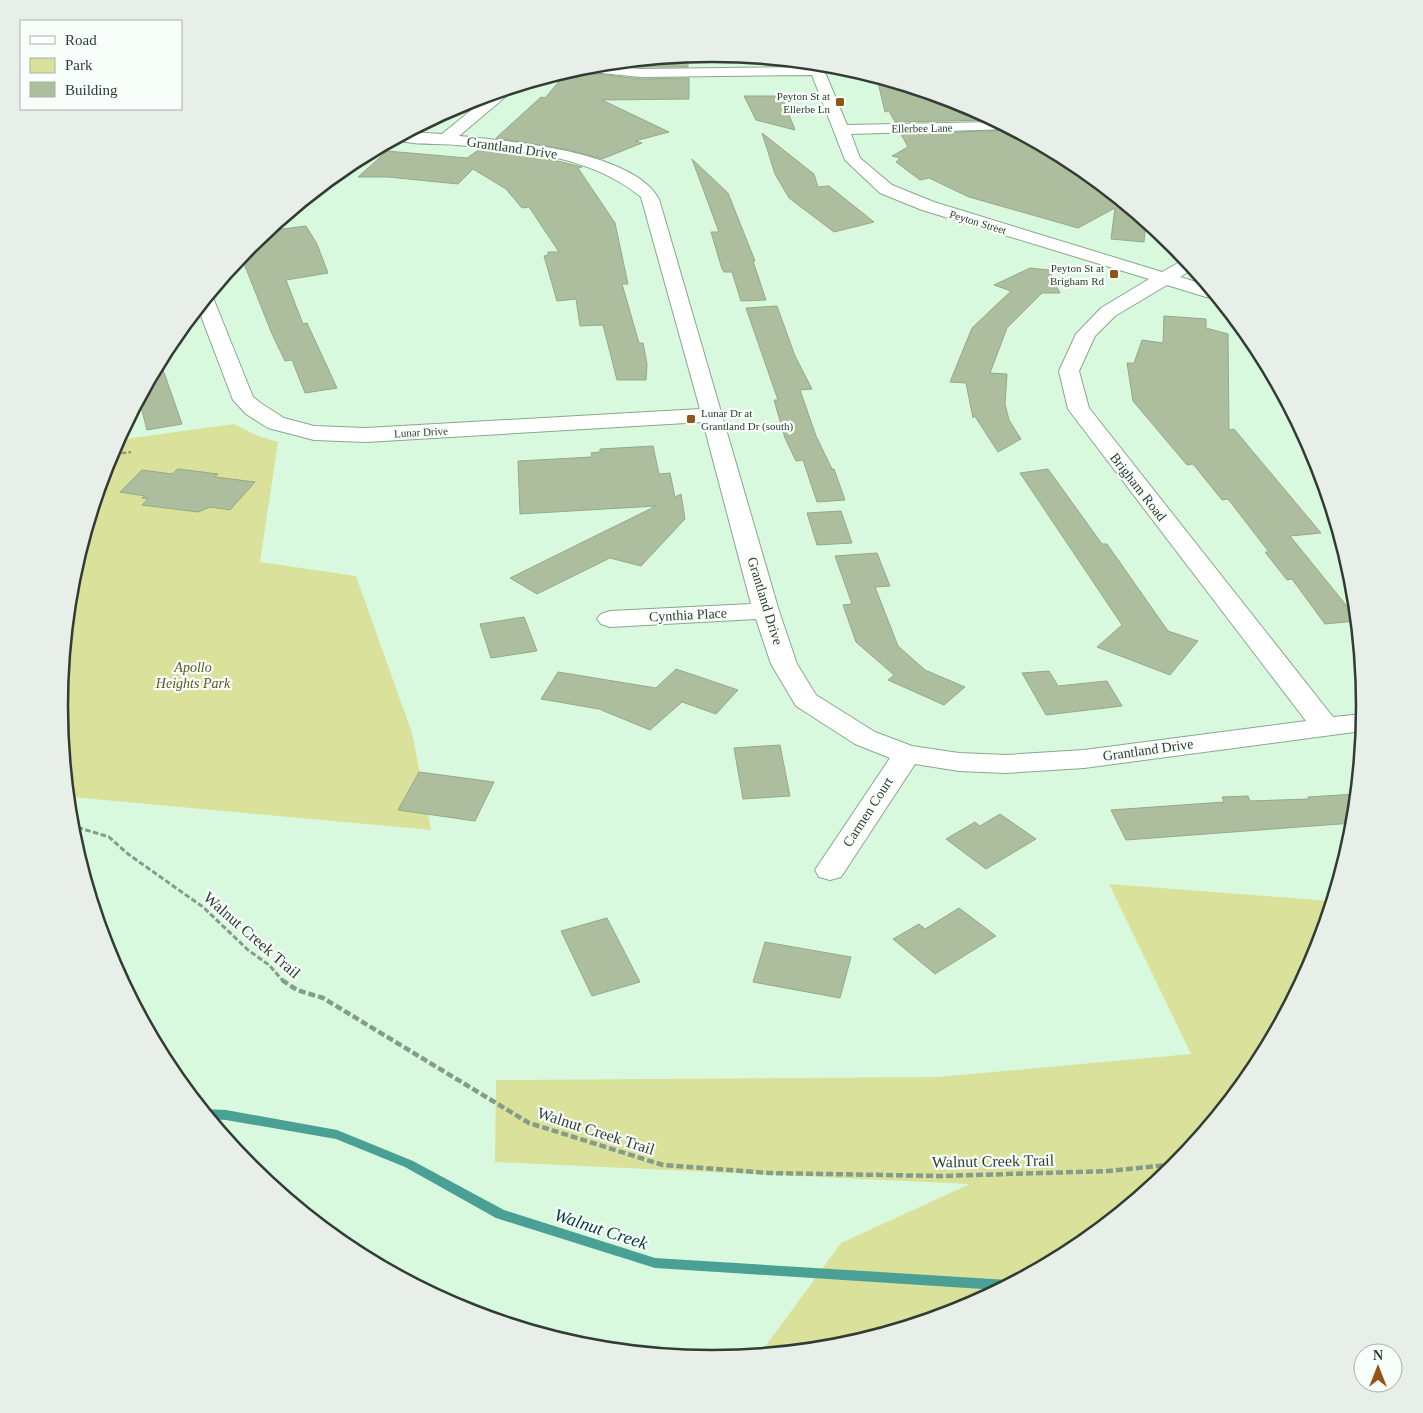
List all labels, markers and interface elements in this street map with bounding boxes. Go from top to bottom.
legend [20,20,182,110]
text: Road [65,32,97,48]
text: Park [65,57,93,73]
text: Building [65,82,118,98]
place label: Peyton St at Ellerbe Ln [777,90,830,115]
marker: Peyton St at Ellerbe Ln [834,96,846,108]
street label: Ellerbee Lane [891,121,953,135]
street label: Grantland Drive [466,134,558,162]
street label: Peyton Street [948,208,1008,236]
place label: Peyton St at Brigham Rd [1050,262,1104,287]
marker: Peyton St at Brigham Rd [1108,268,1120,280]
place label: Lunar Dr at Grantland Dr (south) [701,407,794,433]
marker: Lunar Dr at Grantland Dr (south) [685,413,697,425]
street label: Lunar Drive [394,425,448,439]
street label: Brigham Road [1107,450,1169,524]
street label: Grantland Drive [744,555,786,647]
street label: Cynthia Place [649,605,727,625]
park label: Apollo Heights Park [155,660,231,691]
street label: Grantland Drive [1102,736,1194,764]
street label: Carmen Court [840,774,896,850]
street label: Walnut Creek Trail [200,888,304,982]
street label: Walnut Creek Trail [535,1104,657,1158]
street label: Walnut Creek Trail [932,1151,1055,1171]
water label: Walnut Creek [552,1204,651,1254]
north arrow [1353,1343,1403,1393]
text: N [1373,1348,1383,1363]

